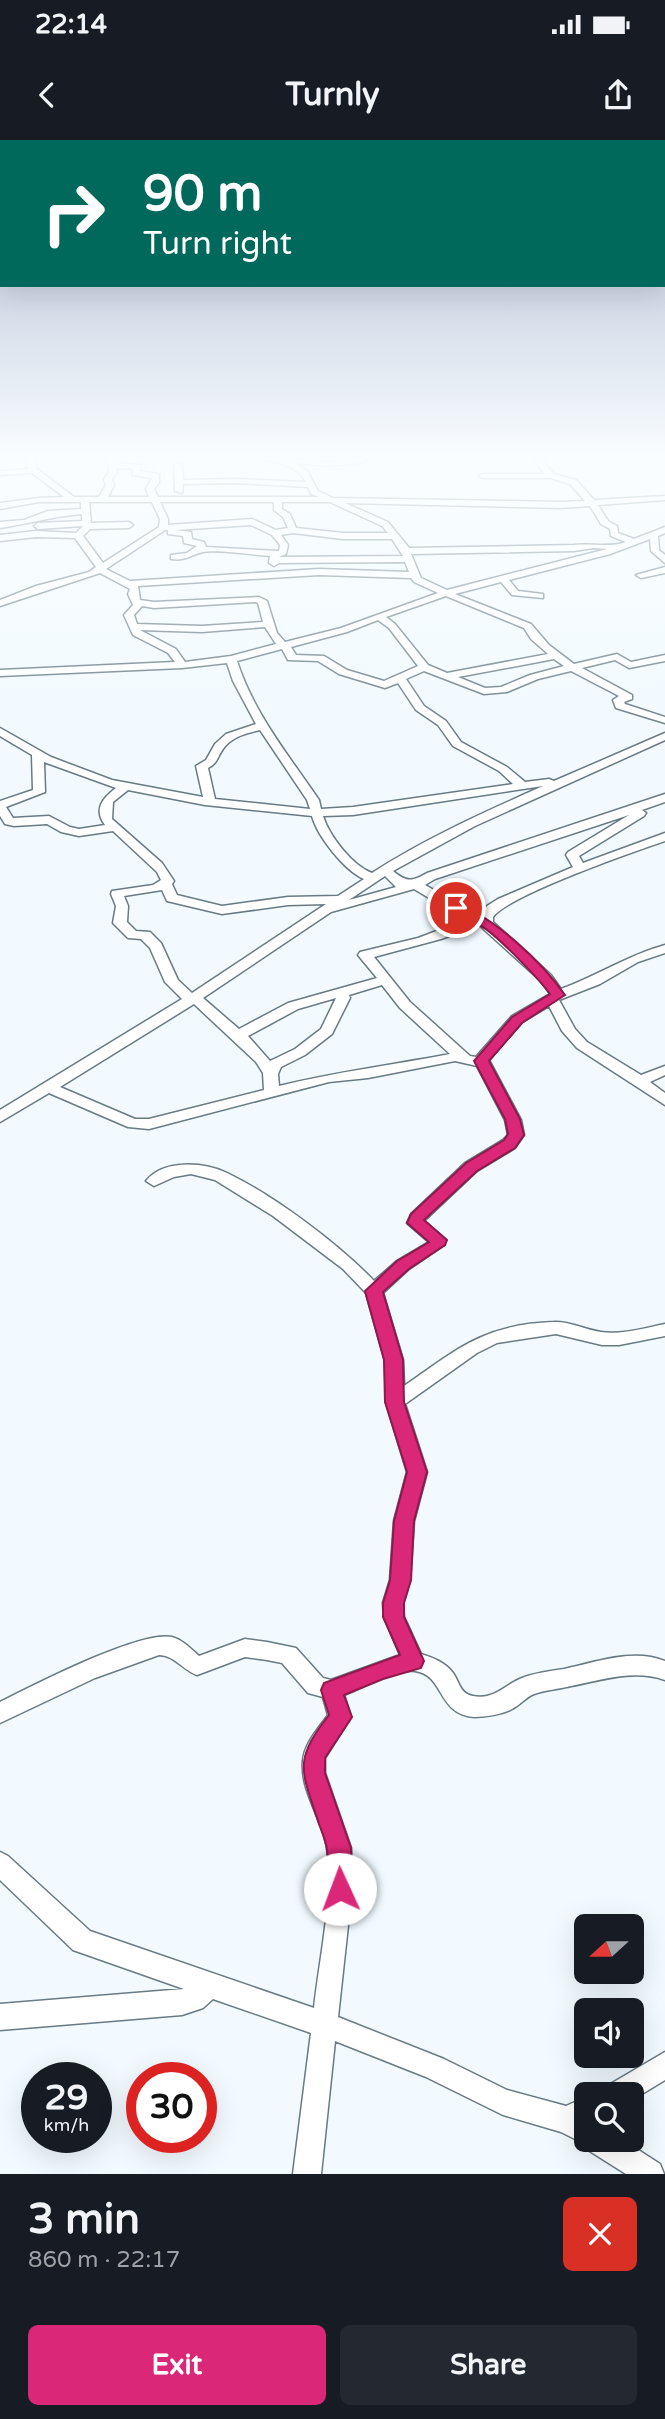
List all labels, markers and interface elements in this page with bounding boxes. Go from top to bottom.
text: 22:14 [35,9,107,40]
icon: back [28,76,66,114]
text: Turnly [286,76,379,114]
icon: share [599,76,637,114]
text: 90 m [143,165,262,224]
icon: right [28,168,119,259]
text: Turn right [143,225,292,263]
pin [426,878,486,938]
icon: arrive [437,889,475,927]
position arrow [303,1852,377,1926]
north arrow [574,1914,644,1984]
map controls [574,1914,644,2152]
button: sound [574,1998,644,2068]
speed limit sign: 30 [126,2062,217,2153]
text: 29 [45,2077,88,2119]
button: search [574,2082,644,2152]
text: km/h [44,2114,89,2136]
text: 3 min [28,2194,140,2245]
button: close [563,2197,637,2271]
text: 860 m · 22:17 [28,2246,180,2274]
button: Exit [28,2325,326,2405]
button: Share [340,2325,637,2405]

